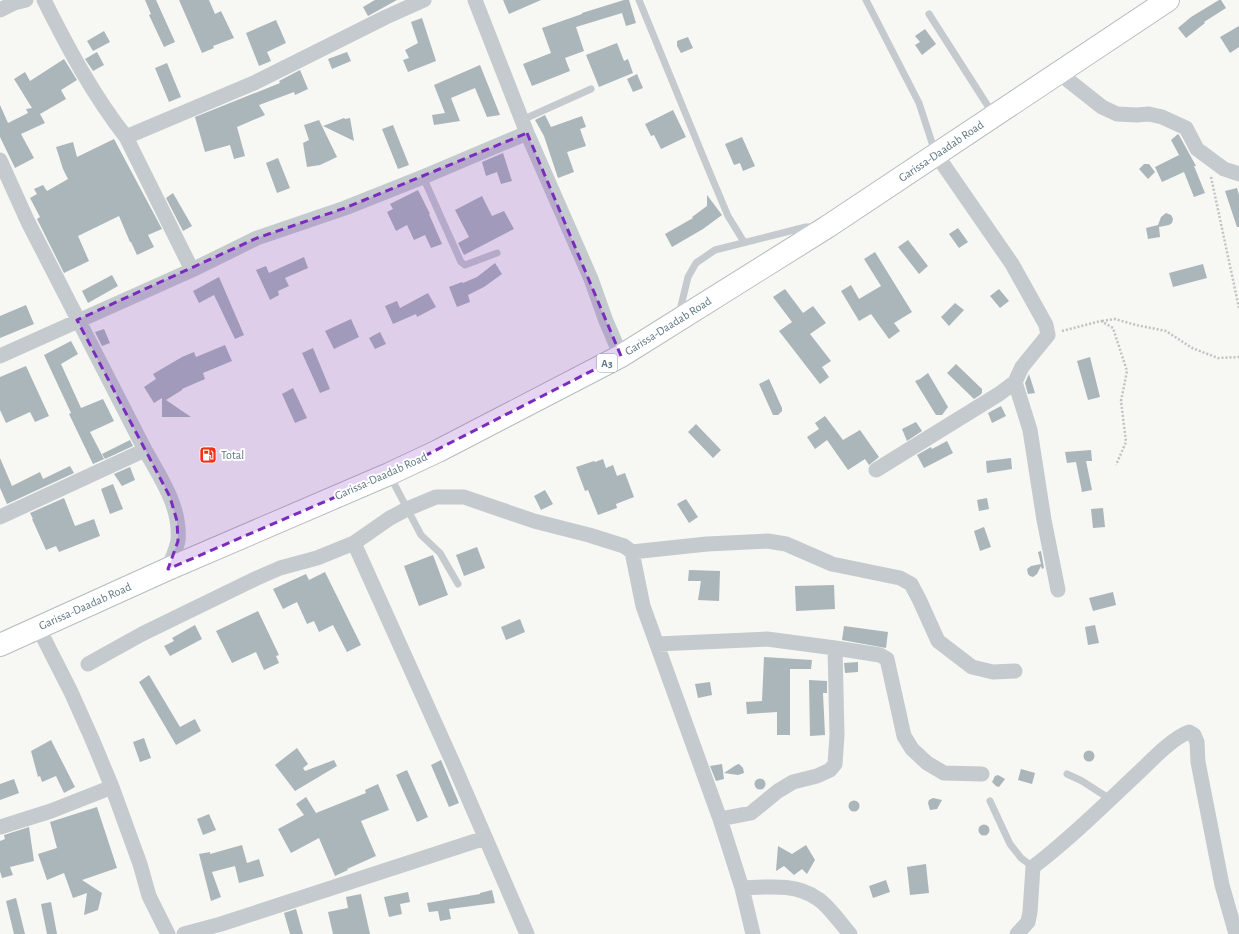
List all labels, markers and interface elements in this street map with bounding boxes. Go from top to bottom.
street label: Garissa-Daadab Road [896,118,986,184]
street label: Garissa-Daadab Road [623,295,713,357]
road number: A3 [597,354,617,372]
fuel station icon: Total [198,445,218,465]
place label: Total [221,449,244,461]
street label: Garissa-Daadab Road [333,450,429,502]
street label: Garissa-Daadab Road [37,580,133,632]

